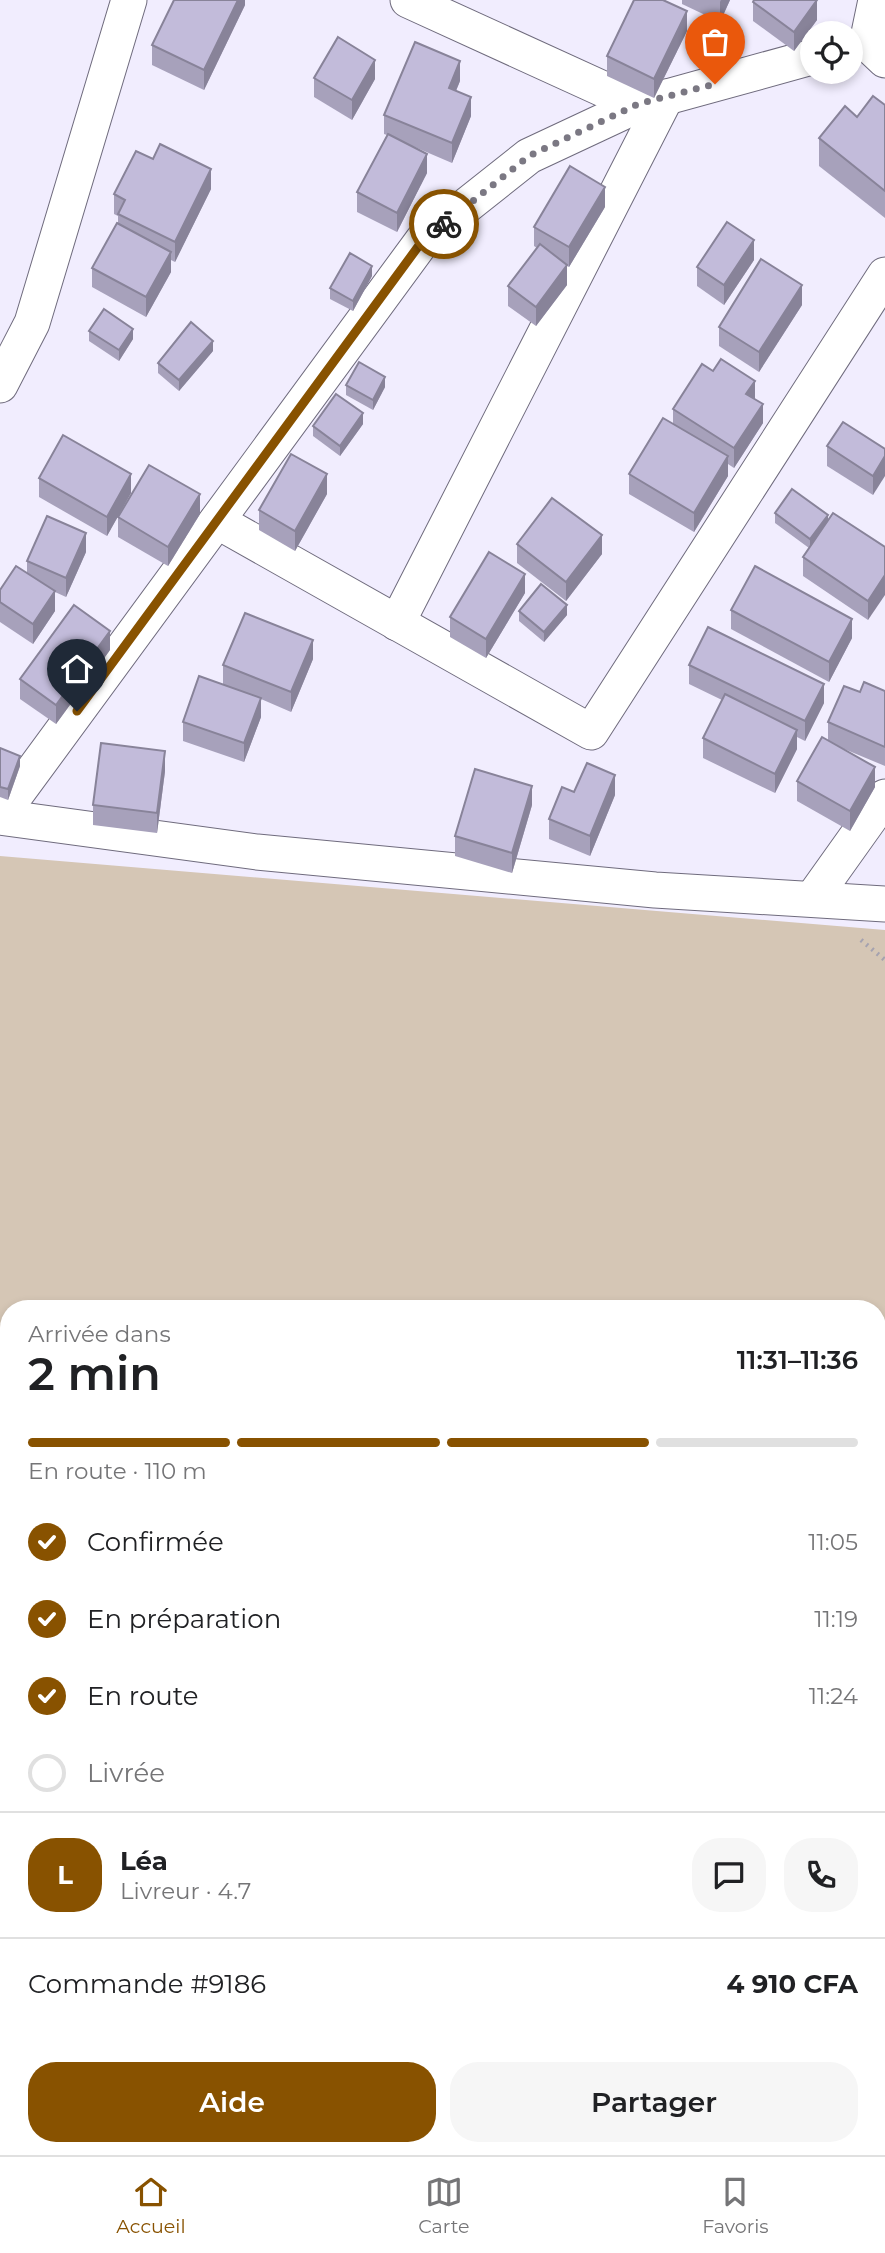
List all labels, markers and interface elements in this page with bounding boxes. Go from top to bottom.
pin [685,12.0,745,84]
map controls [800,21,863,84]
button: locate [800,21,863,84]
icon: bag [696,23,734,61]
courier [409,189,479,259]
icon: bike [425,205,463,243]
pin [47,639,107,711]
icon: home [58,650,96,688]
text: Arrivée dans [28,1320,171,1348]
text: 11:31–11:36 [737,1344,858,1376]
text: 2 min [28,1345,161,1402]
text: En route · 110 m [28,1457,207,1485]
icon: check [28,1523,66,1561]
text: Confirmée [87,1526,224,1558]
text: 11:05 [808,1528,858,1556]
icon: check [28,1600,66,1638]
text: En préparation [87,1603,281,1635]
text: 11:19 [814,1605,858,1633]
icon: check [28,1677,66,1715]
text: En route [87,1680,198,1712]
text: 11:24 [809,1682,858,1710]
text: Livrée [87,1757,165,1789]
button: chat [692,1838,766,1912]
button: phone [784,1838,858,1912]
text: Léa [120,1845,168,1877]
text: L [57,1859,73,1891]
text: Livreur · 4.7 [120,1877,251,1905]
text: Commande #9186 [28,1968,266,2000]
text: 4 910 CFA [726,1968,858,2000]
button: Aide [28,2062,436,2142]
button: Partager [450,2062,858,2142]
tab: Accueil [116,2173,186,2238]
tab: Carte [418,2173,470,2238]
tab: Favoris [702,2173,769,2238]

